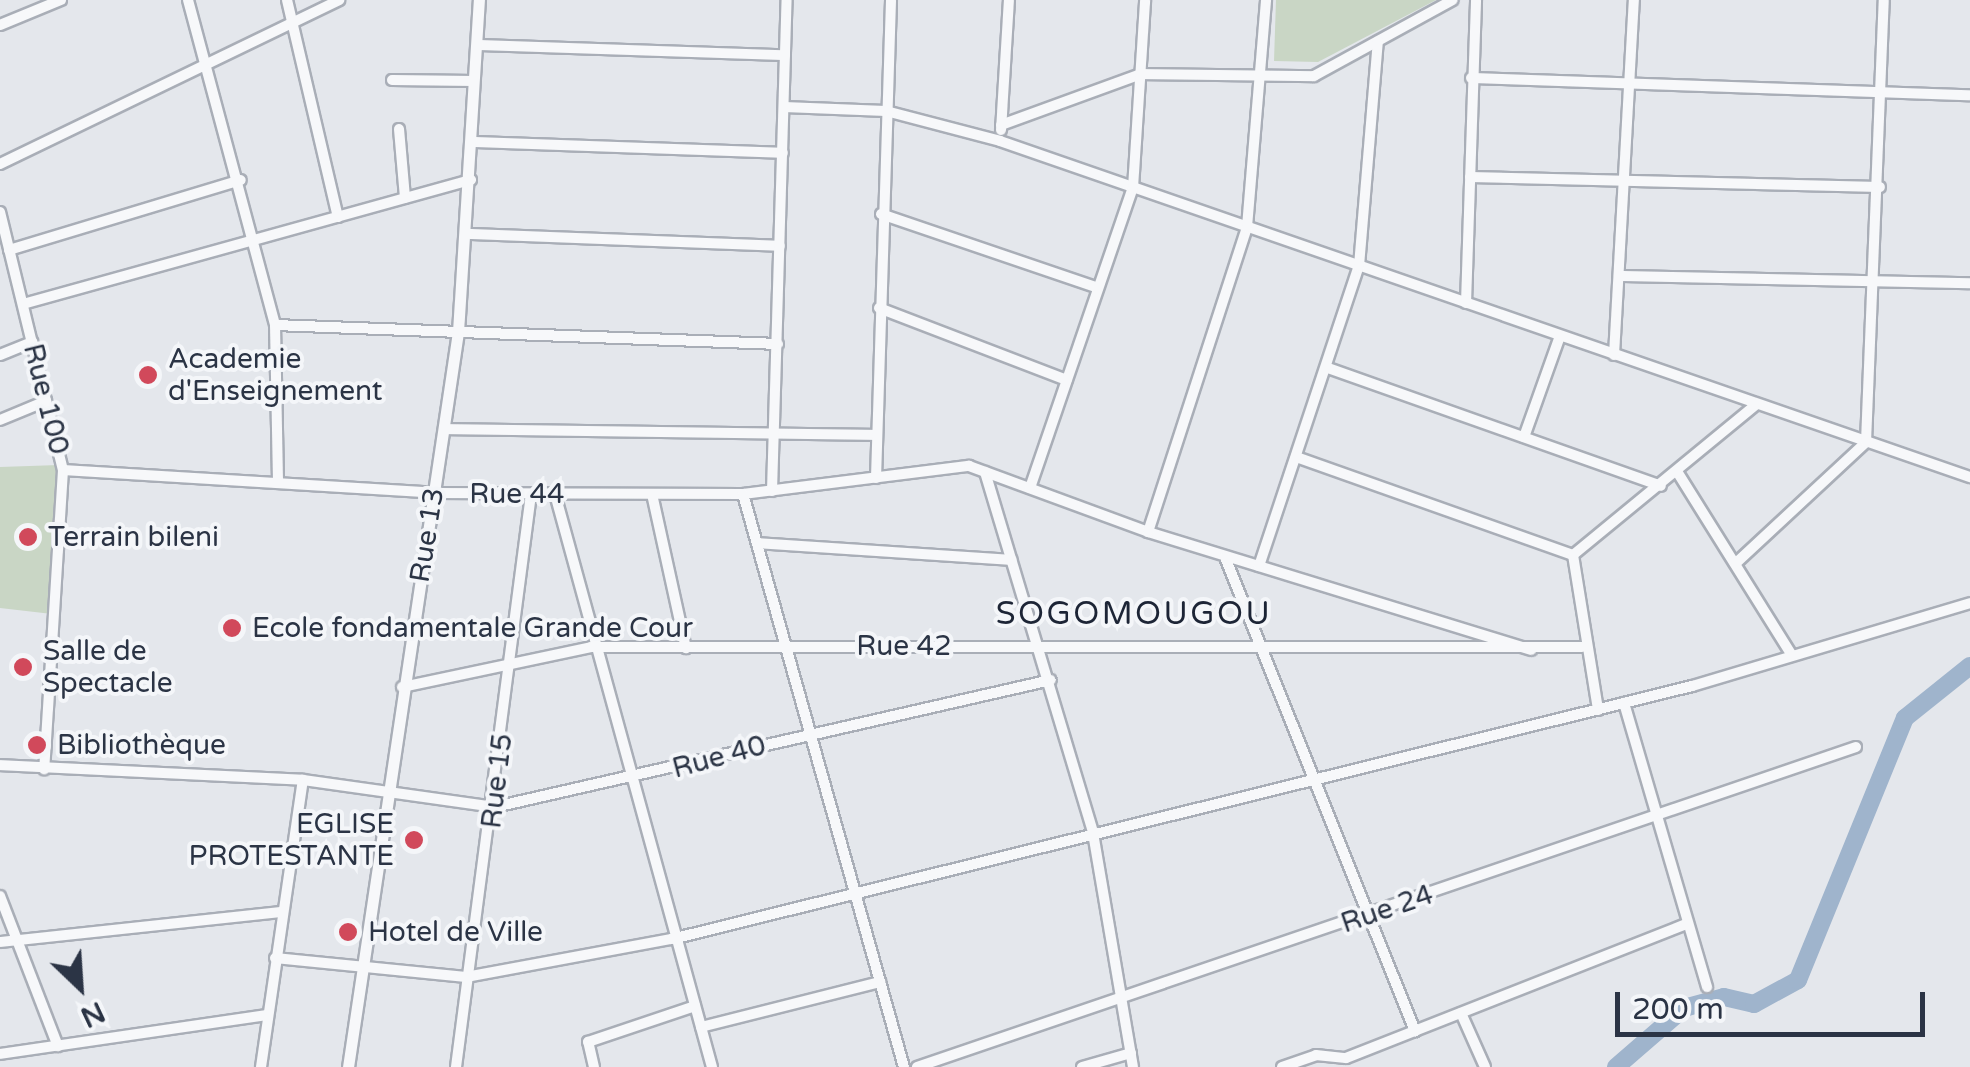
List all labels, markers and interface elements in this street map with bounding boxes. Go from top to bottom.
street label: Rue 100 [16,340,76,458]
place label: Academie d'Enseignement [168,342,382,408]
marker: Academie d'Enseignement [137,364,159,386]
street label: Rue 44 [469,477,565,511]
street label: Rue 13 [403,485,451,585]
place label: Terrain bileni [48,520,219,554]
marker: Terrain bileni [17,526,39,548]
district label: SOGOMOUGOU [996,595,1272,633]
place label: Ecole fondamentale Grande Cour [252,611,693,645]
marker: Ecole fondamentale Grande Cour [221,617,243,639]
street label: Rue 42 [856,629,952,663]
place label: Salle de Spectacle [43,634,173,700]
marker: Salle de Spectacle [12,656,34,678]
place label: Bibliothèque [57,728,226,762]
street label: Rue 40 [669,728,769,786]
street label: Rue 15 [475,732,519,830]
marker: Bibliothèque [26,734,48,756]
place label: EGLISE PROTESTANTE [189,807,394,873]
marker: EGLISE PROTESTANTE [403,829,425,851]
street label: Rue 24 [1336,878,1438,940]
place label: Hotel de Ville [368,915,543,949]
marker: Hotel de Ville [337,921,359,943]
north arrow [30,937,130,1037]
scale bar [1620,972,1930,1034]
text: 200 m [1632,991,1724,1028]
text: N [75,994,110,1034]

